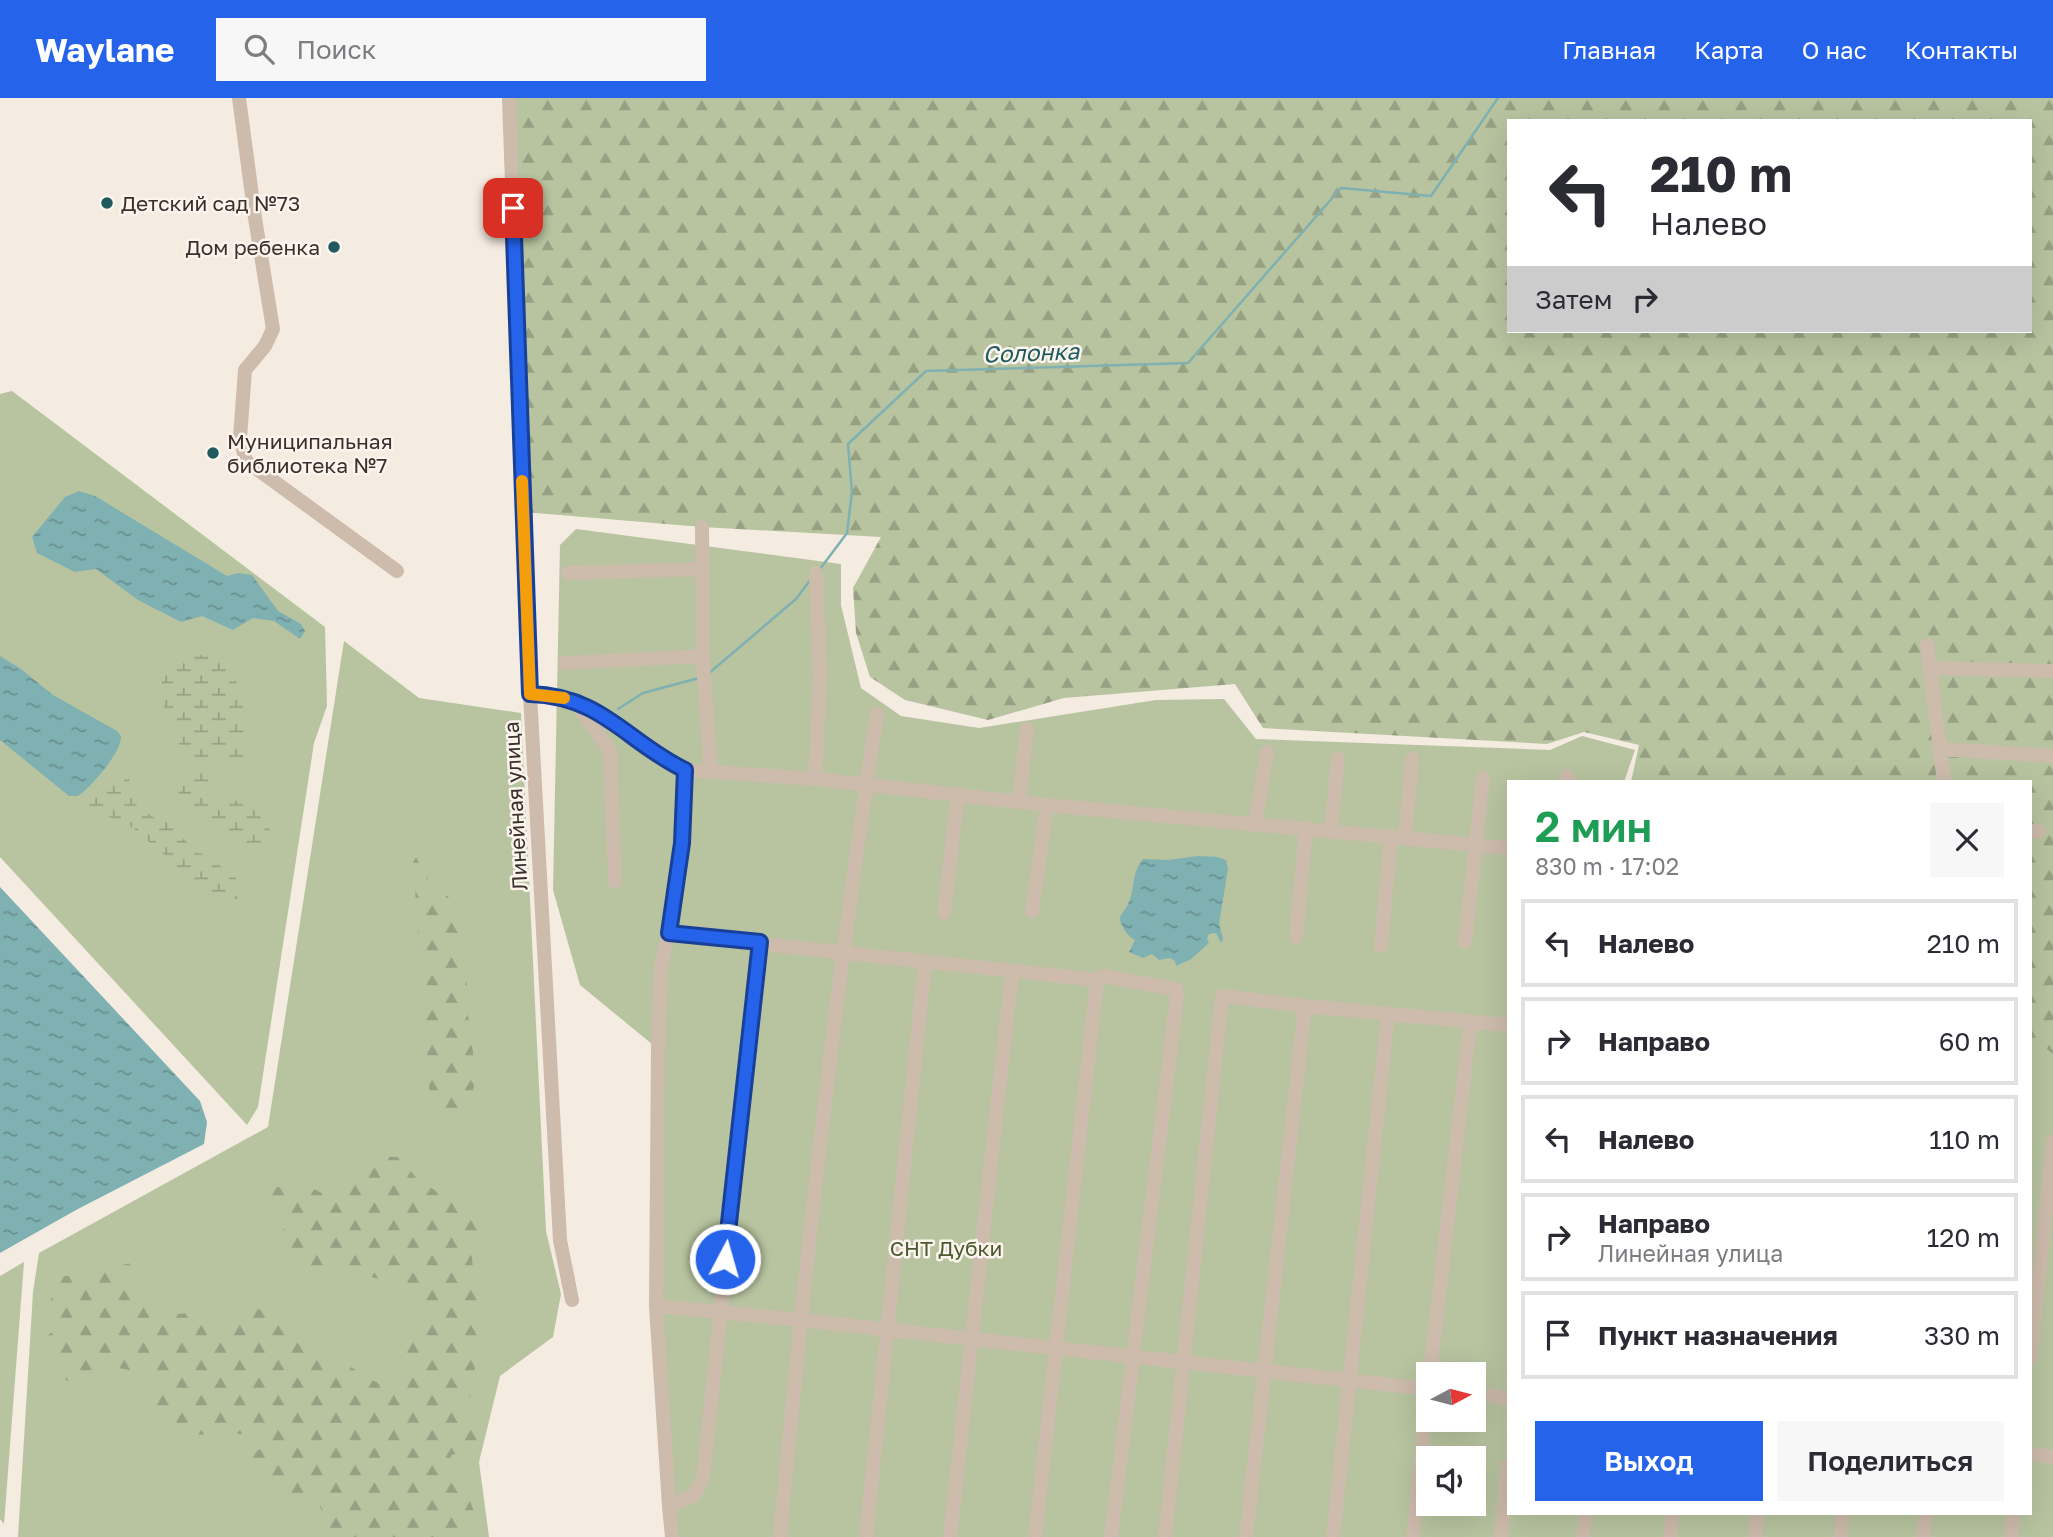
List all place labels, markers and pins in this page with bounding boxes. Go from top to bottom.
pin [483,178,543,238]
place label: Детский сад №73 [121,190,300,216]
marker: Детский сад №73 [99,195,115,211]
place label: Дом ребенка [186,234,320,260]
marker: Дом ребенка [326,239,342,255]
place label: Муниципальная библиотека №7 [227,428,393,478]
marker: Муниципальная библиотека №7 [205,445,221,461]

